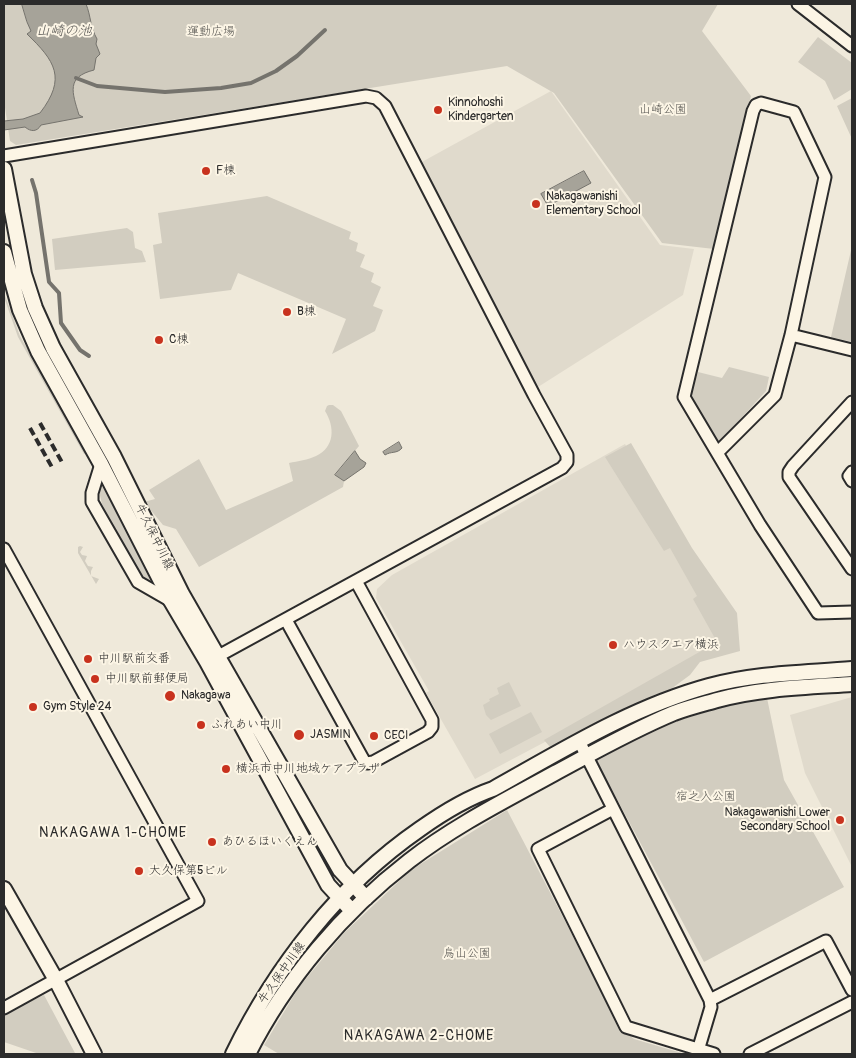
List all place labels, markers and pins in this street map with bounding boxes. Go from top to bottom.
place label: Kinnohoshi Kindergarten [448,96,513,124]
marker: Kinnohoshi Kindergarten [432,104,444,116]
place label: F棟 [216,164,235,178]
marker: F棟 [200,165,212,177]
place label: Nakagawanishi Elementary School [546,190,641,218]
marker: Nakagawanishi Elementary School [530,198,542,210]
place label: B棟 [297,305,316,319]
marker: B棟 [281,306,293,318]
place label: C棟 [169,333,188,347]
marker: C棟 [153,334,165,346]
place label: ハウスクエア横浜 [623,638,719,652]
marker: ハウスクエア横浜 [607,639,619,651]
place label: 中川駅前交番 [98,652,170,666]
marker: 中川駅前交番 [82,653,94,665]
place label: 中川駅前郵便局 [105,672,189,686]
marker: 中川駅前郵便局 [89,673,101,685]
marker: Nakagawa [163,689,177,703]
place label: Nakagawa [181,689,231,703]
place label: Gym Style 24 [43,700,111,714]
marker: Gym Style 24 [27,701,39,713]
place label: ふれあい中川 [211,718,283,732]
marker: ふれあい中川 [195,719,207,731]
marker: JASMIN [292,728,306,742]
place label: JASMIN [310,728,351,742]
place label: CECI [384,729,408,743]
marker: CECI [368,730,380,742]
place label: 横浜市中川地域ケアプラザ [236,762,380,776]
marker: 横浜市中川地域ケアプラザ [220,763,232,775]
place label: Nakagawanishi Lower Secondary School [725,806,830,834]
marker: Nakagawanishi Lower Secondary School [834,814,846,826]
place label: あひるほいくえん [222,835,318,849]
marker: あひるほいくえん [206,836,218,848]
place label: 大久保第5ビル [149,864,228,878]
marker: 大久保第5ビル [133,865,145,877]

